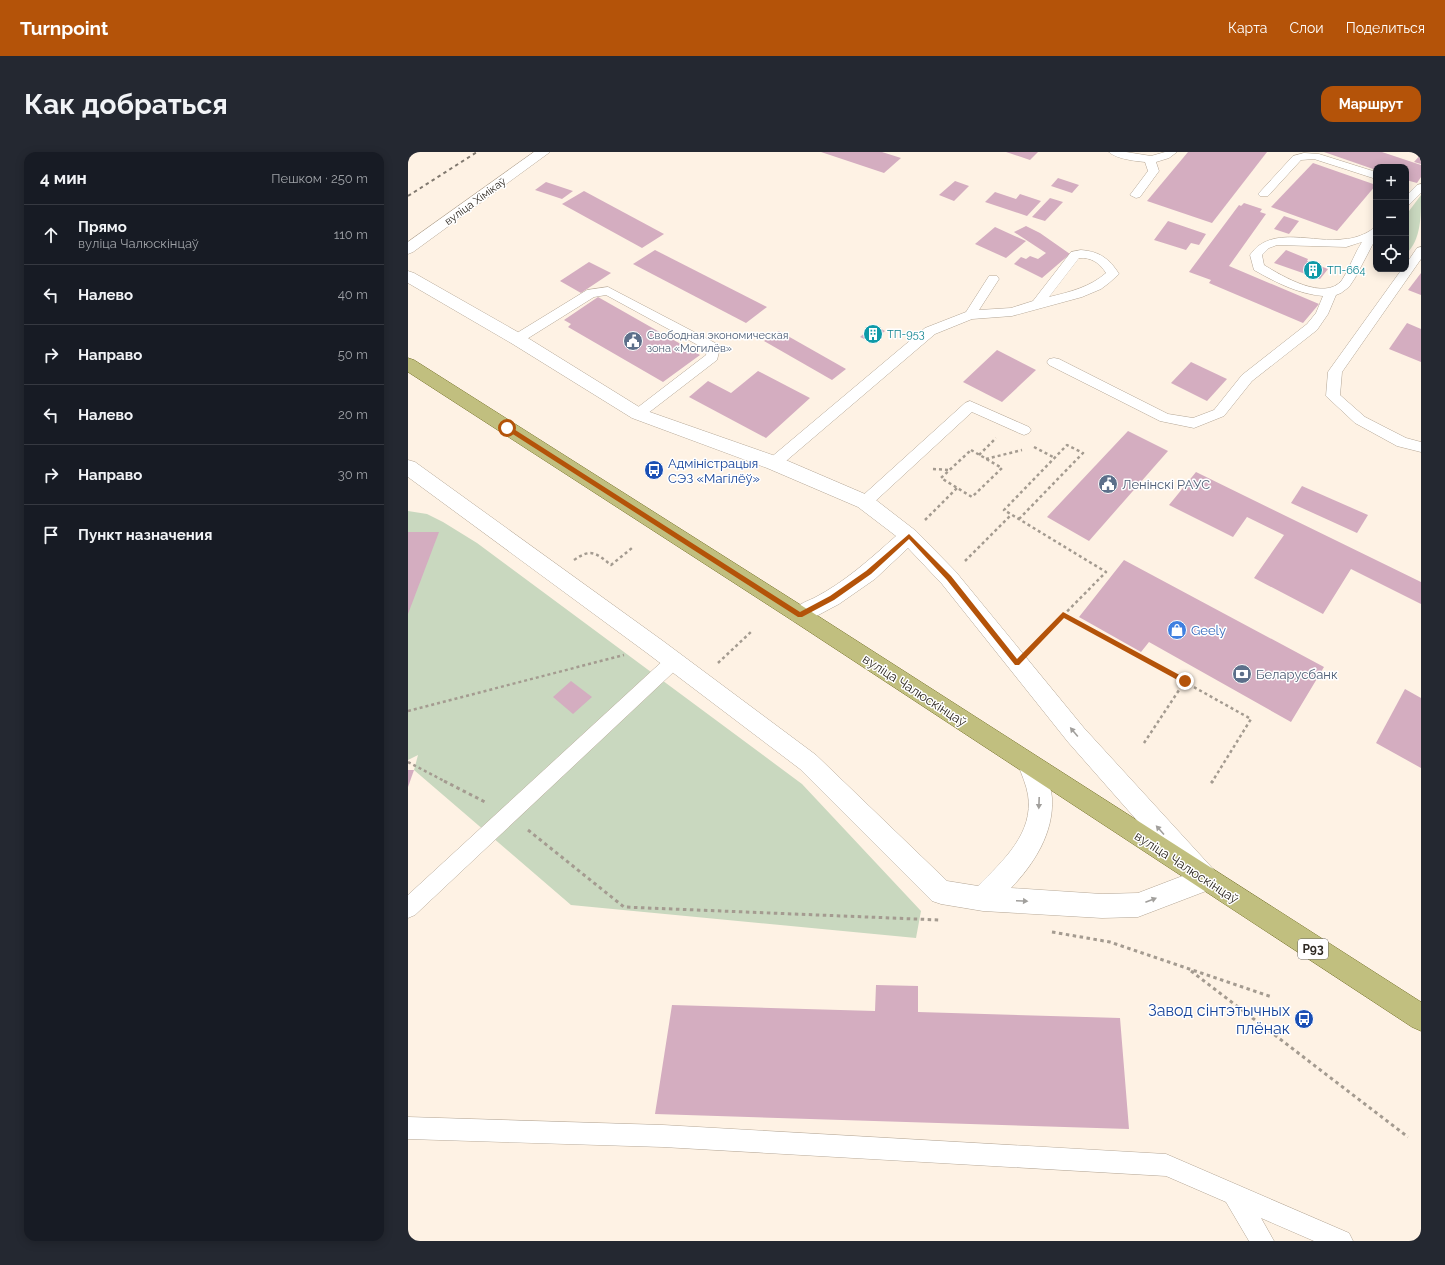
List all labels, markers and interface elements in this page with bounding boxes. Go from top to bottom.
text: Turnpoint [20,17,108,39]
text: Карта [1228,20,1267,36]
text: Слои [1289,20,1324,36]
text: Поделиться [1346,20,1425,36]
button: Маршрут [1321,86,1421,122]
text: Как добраться [24,88,228,121]
map controls [1373,164,1409,272]
button: + [1373,164,1409,200]
text: 4 мин [40,168,87,188]
text: Пешком · 250 m [271,171,368,186]
street label: вуліца Хімікаў [442,175,509,228]
button: − [1373,200,1409,236]
text: Прямо [78,218,127,236]
icon: ahead [40,224,62,246]
text: 110 m [334,227,368,242]
text: вуліца Чалюскінцаў [78,236,199,251]
button: locate [1373,236,1409,272]
building icon: ТП-664 [1302,259,1324,281]
place label: ТП-664 [1327,264,1365,277]
icon: left [40,284,62,306]
text: Налево [78,286,133,304]
text: 40 m [338,287,368,302]
building icon: ТП-953 [862,323,884,345]
place label: ТП-953 [887,328,925,341]
place label: Свободная экономическая зона «Могилёв» [647,329,788,355]
public building icon: Свободная экономическая зона «Могилёв» [622,330,644,352]
icon: right [40,344,62,366]
text: Направо [78,346,142,364]
text: 50 m [338,347,368,362]
icon: left [40,404,62,426]
text: Налево [78,406,133,424]
text: 20 m [338,407,368,422]
route start [498,419,516,437]
place label: Адміністрацыя СЭЗ «Магілёў» [668,456,760,486]
bus stop icon: Адміністрацыя СЭЗ «Магілёў» [643,459,665,481]
icon: right [40,464,62,486]
text: Направо [78,466,142,484]
text: 30 m [338,467,368,482]
public building icon: Ленінскі РАУС [1097,473,1119,495]
place label: Ленінскі РАУС [1122,477,1210,492]
icon: arrive [40,524,62,546]
text: Пункт назначения [78,526,212,544]
shop icon: Geely [1166,619,1188,641]
place label: Geely [1191,623,1226,638]
street label: вуліца Чалюскінцаў [860,651,970,730]
bank icon: Беларусбанк [1231,663,1253,685]
place label: Беларусбанк [1256,667,1338,682]
route end [1176,672,1194,690]
one-way arrow [1070,727,1079,737]
one-way arrow [1036,797,1043,809]
one-way arrow [1156,825,1165,834]
street label: вуліца Чалюскінцаў [1132,828,1242,907]
one-way arrow [1145,897,1157,903]
one-way arrow [1016,898,1028,905]
road number: Р93 [1298,939,1328,959]
place label: Завод сінтэтычных плёнак [1148,1001,1290,1038]
bus stop icon: Завод сінтэтычных плёнак [1293,1008,1315,1030]

